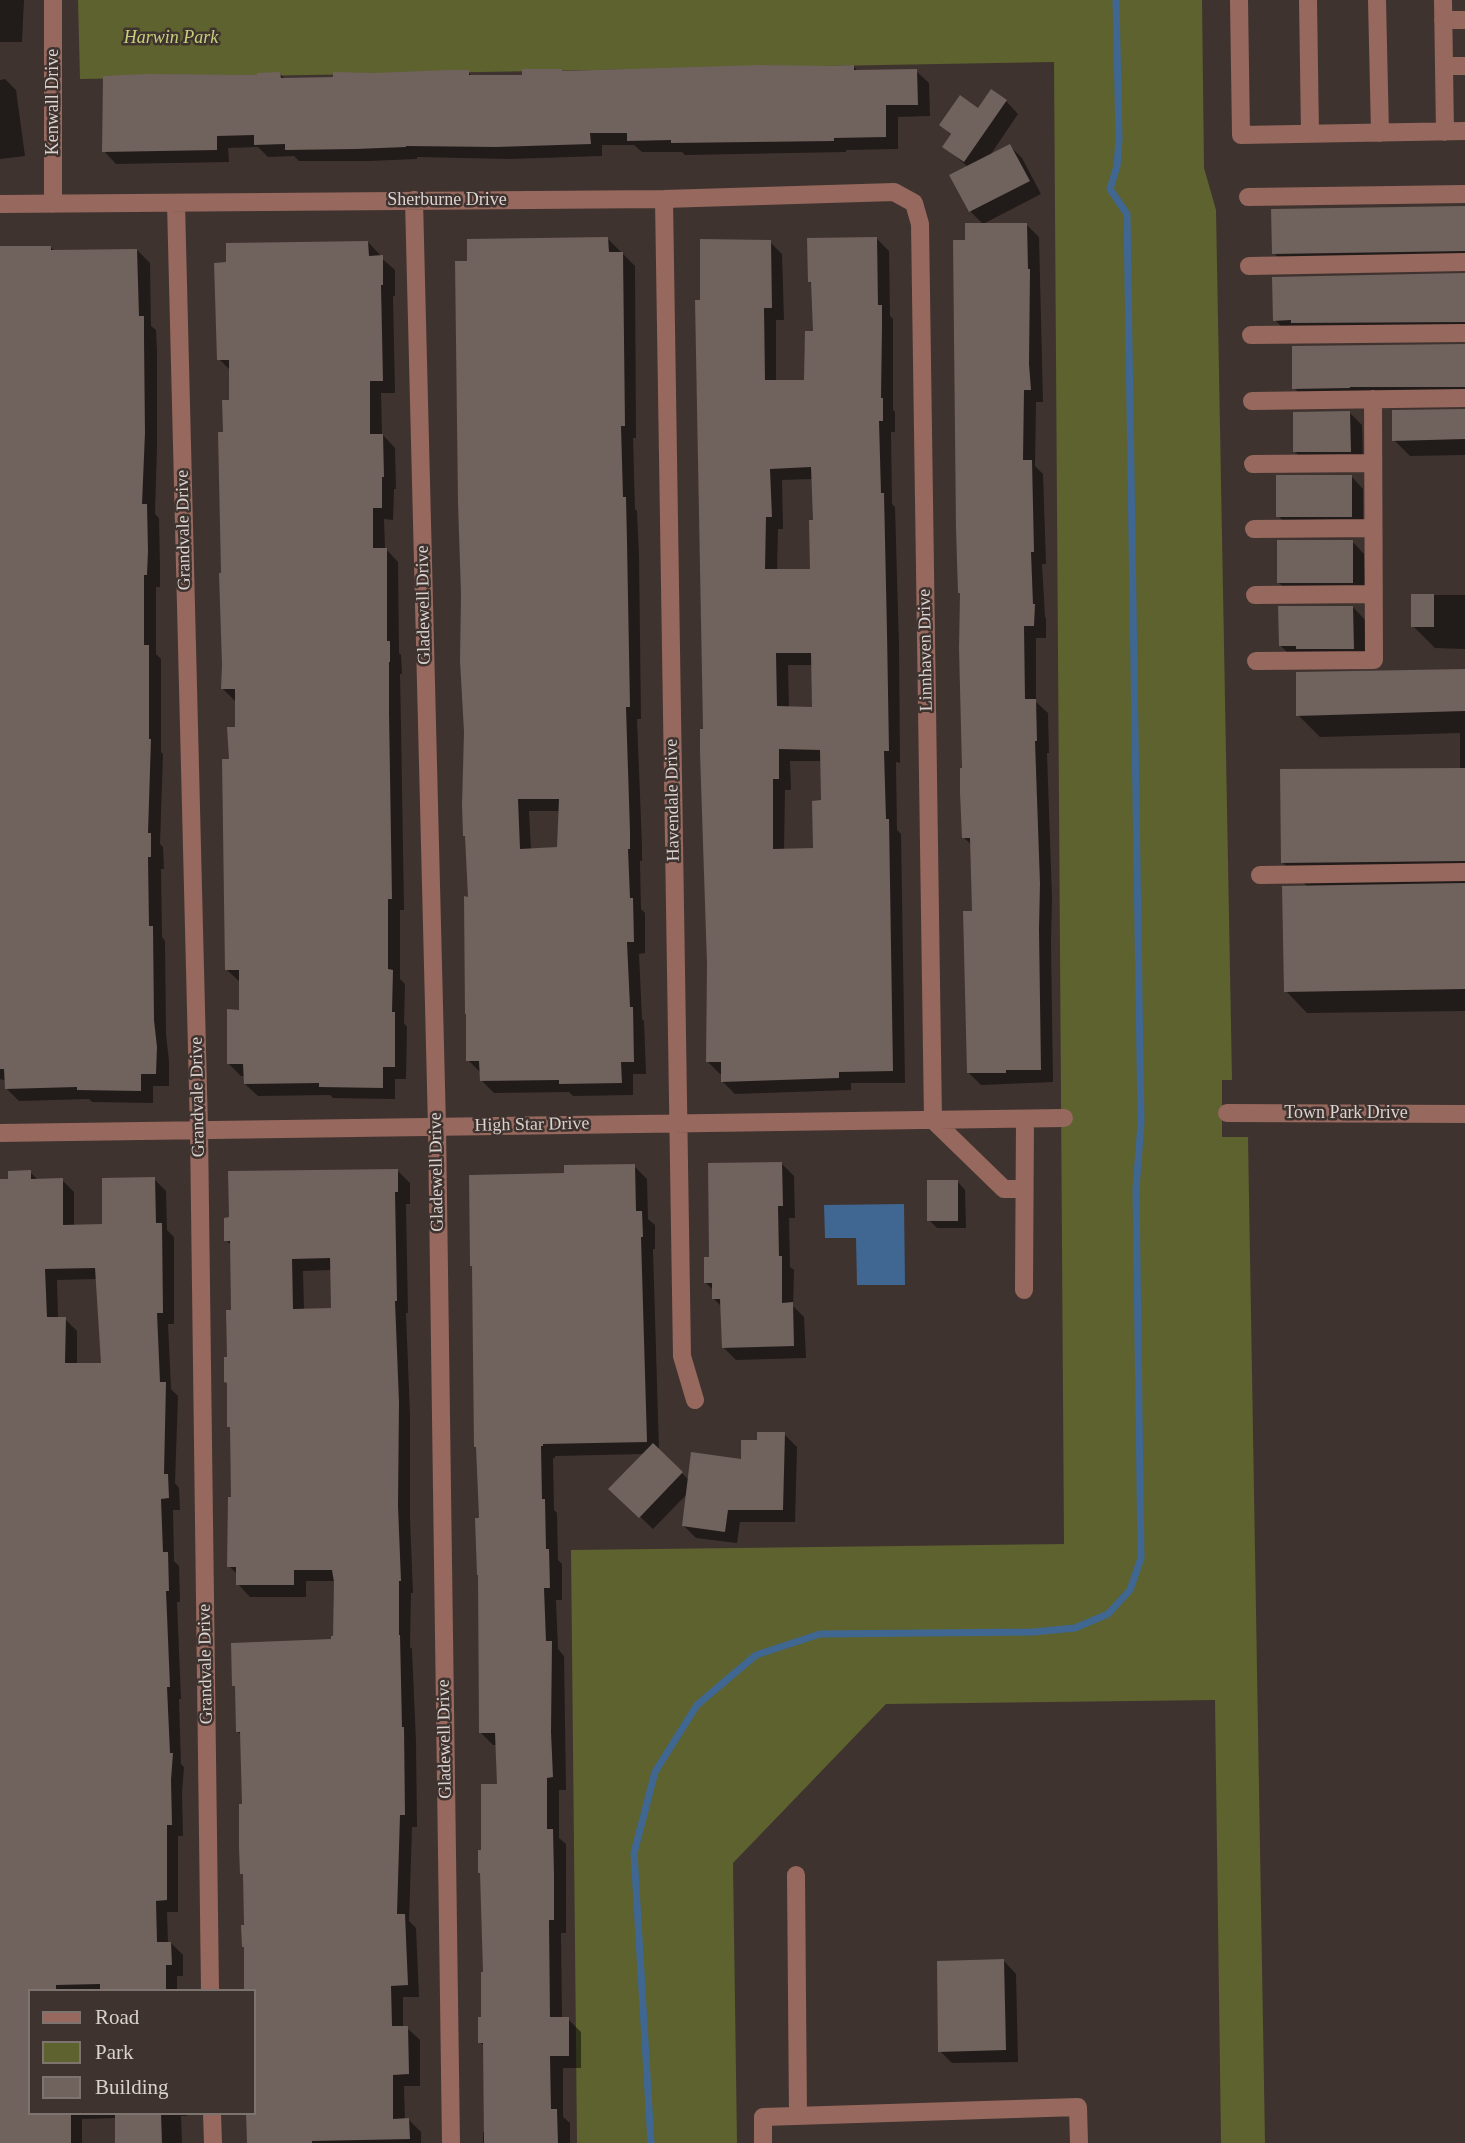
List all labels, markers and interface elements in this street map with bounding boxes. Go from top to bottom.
park label: Harwin Park [124,27,218,49]
street label: Kenwall Drive [42,49,64,155]
street label: Sherburne Drive [387,189,507,211]
street label: Grandvale Drive [172,470,196,590]
street label: Gladewell Drive [412,545,436,665]
street label: Linnhaven Drive [914,589,938,711]
street label: Havendale Drive [661,739,685,861]
street label: Grandvale Drive [186,1037,210,1157]
street label: Town Park Drive [1284,1102,1408,1124]
street label: Gladewell Drive [425,1112,449,1232]
street label: High Star Drive [474,1113,590,1137]
street label: Grandvale Drive [194,1604,218,1724]
street label: Gladewell Drive [433,1679,457,1799]
legend [28,1989,256,2115]
text: Road [95,2005,139,2029]
text: Park [95,2040,134,2064]
text: Building [95,2075,169,2099]

